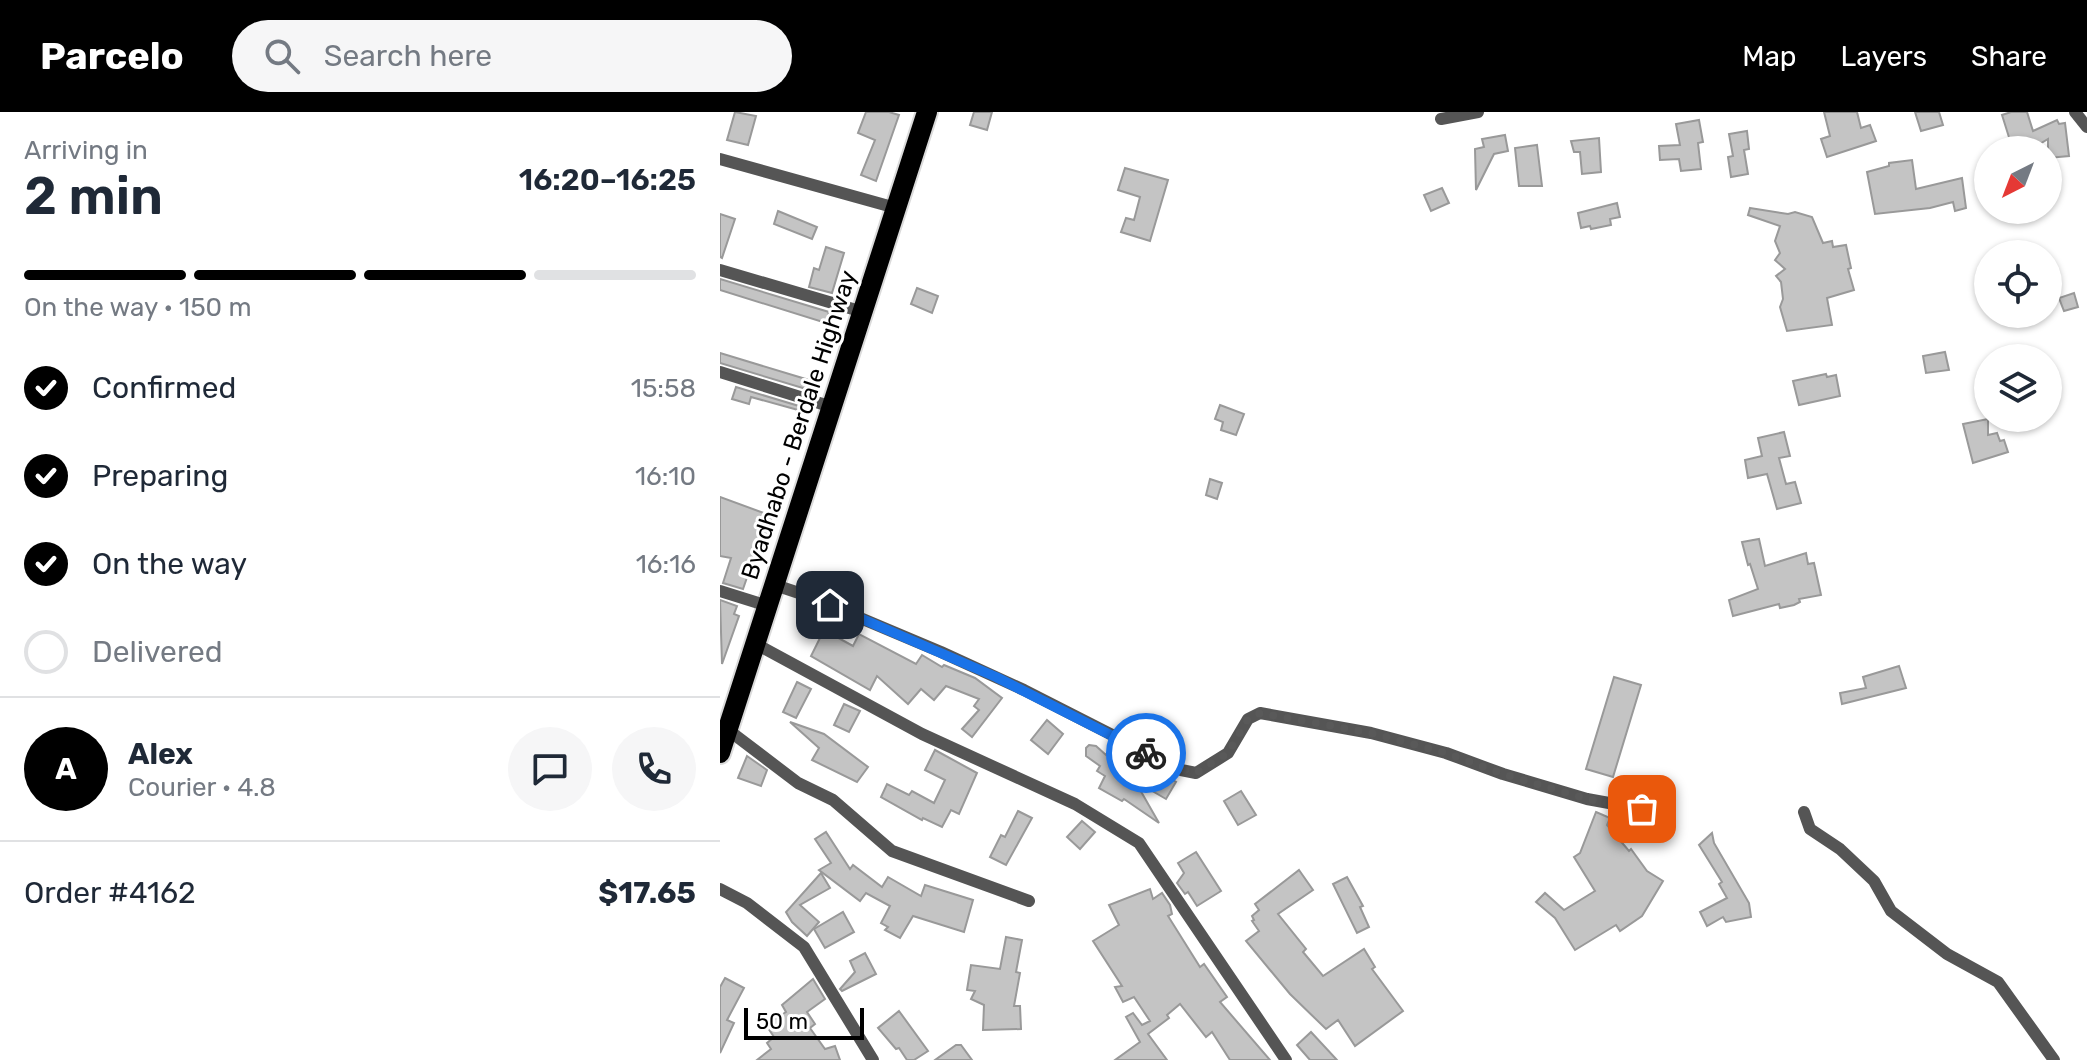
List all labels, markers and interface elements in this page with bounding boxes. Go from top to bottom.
search box [232,20,792,92]
text: Parcelo [40,33,184,79]
icon: search [260,34,304,78]
text: Search here [324,38,492,74]
text: Map [1742,40,1797,73]
text: Layers [1841,40,1927,73]
text: Share [1971,40,2047,73]
text: Arriving in [24,135,148,166]
north arrow [1974,136,2062,224]
map controls [1974,136,2062,432]
text: 16:20–16:25 [519,162,696,198]
text: 2 min [24,165,163,227]
button: locate [1974,240,2062,328]
street label: Byadhabo - Berdale Highway [736,267,862,583]
text: On the way · 150 m [24,292,252,323]
button: layers [1974,344,2062,432]
icon: check [24,366,68,410]
text: Confirmed [92,370,236,406]
text: 15:58 [631,373,696,404]
icon: check [24,454,68,498]
text: Preparing [92,458,228,494]
text: 16:10 [635,461,696,492]
icon: check [24,542,68,586]
text: On the way [92,546,247,582]
text: 16:16 [636,549,696,580]
pin [796,571,864,639]
icon: home [808,583,852,627]
text: Delivered [92,634,223,670]
courier [1106,713,1186,793]
button: chat [508,727,592,811]
button: phone [612,727,696,811]
icon: bike [1124,731,1168,775]
text: Alex [128,736,193,772]
text: A [55,751,77,787]
text: Courier · 4.8 [128,772,276,803]
pin [1608,775,1676,843]
icon: bag [1620,787,1664,831]
text: Order #4162 [24,875,196,911]
text: $17.65 [598,875,696,911]
scale bar [744,1004,864,1040]
text: 50 m [756,1008,808,1035]

